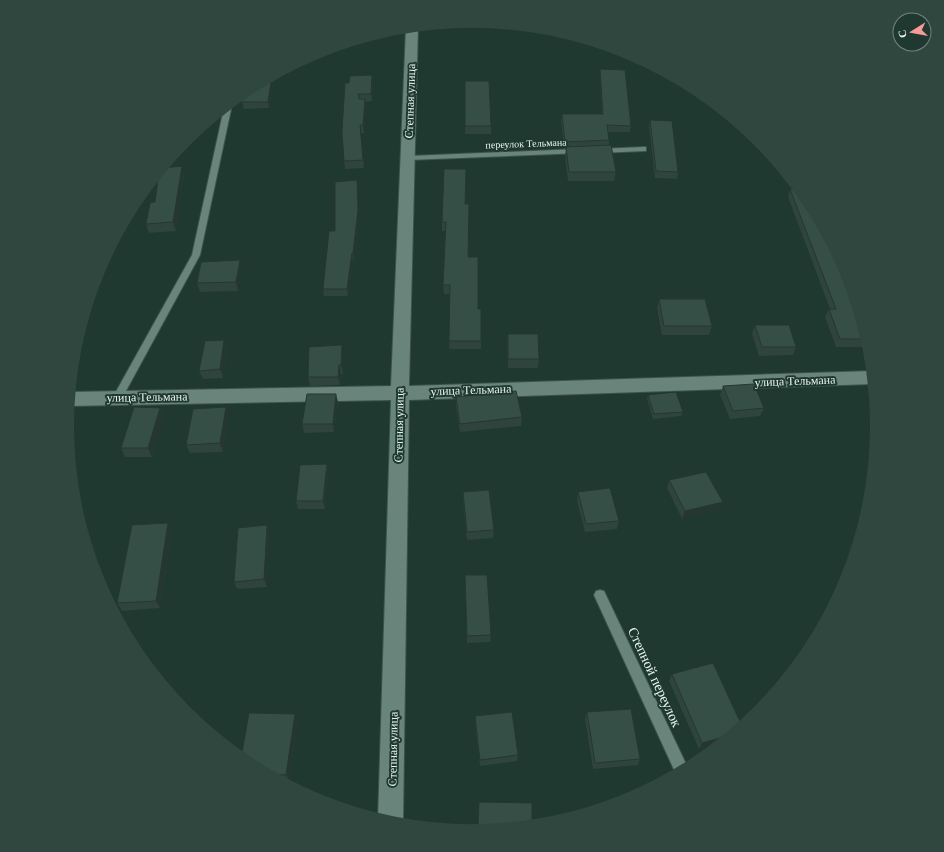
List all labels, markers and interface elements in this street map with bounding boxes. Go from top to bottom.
north arrow [892,12,932,52]
text: С [896,29,909,39]
street label: Степная улица [402,63,418,139]
street label: переулок Тельмана [485,137,567,150]
street label: улица Тельмана [754,373,836,389]
street label: улица Тельмана [430,382,512,398]
street label: Степная улица [391,387,407,462]
street label: улица Тельмана [106,389,188,405]
street label: Степной переулок [625,625,684,730]
street label: Степная улица [385,711,401,786]

